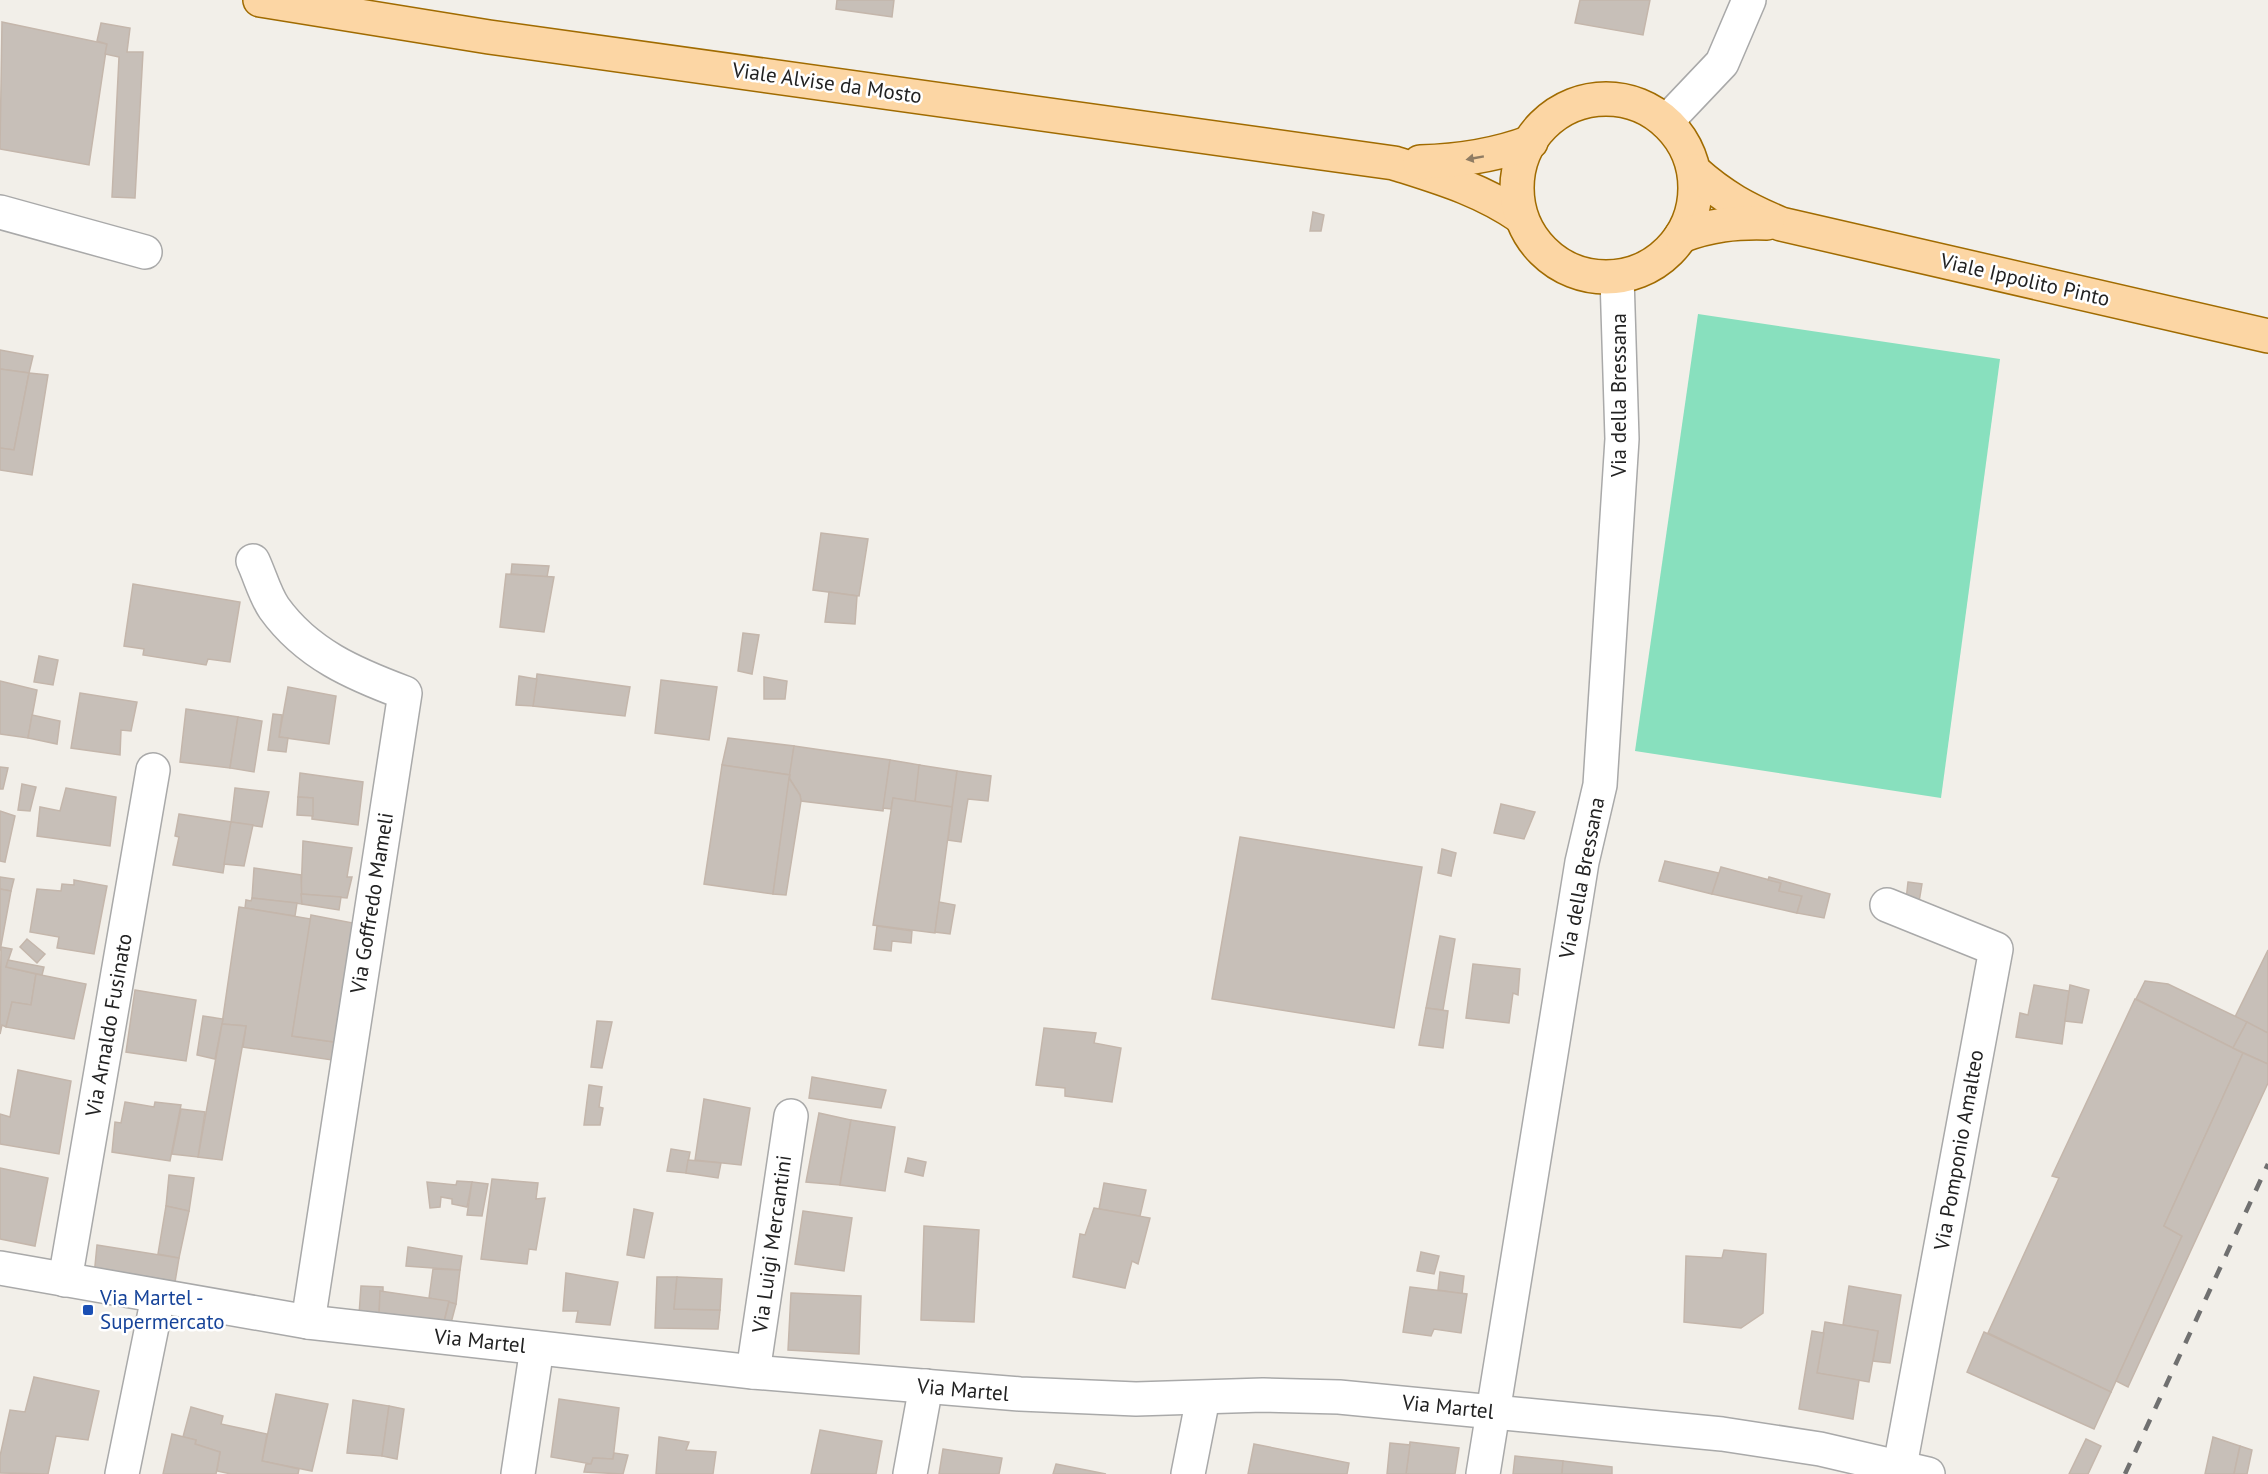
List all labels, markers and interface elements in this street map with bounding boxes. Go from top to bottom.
street label: Viale Alvise da Mosto [730,56,924,109]
one-way arrow [1465,154,1484,163]
street label: Viale Ippolito Pinto [1937,247,2112,312]
street label: Via della Bressana [1605,313,1632,478]
street label: Via della Bressana [1552,795,1610,962]
street label: Via Goffredo Mameli [344,810,399,997]
street label: Via Arnaldo Fusinato [79,931,138,1119]
street label: Via Pomponio Amalteo [1927,1047,1989,1253]
street label: Via Luigi Mercantini [746,1153,797,1335]
place label: Via Martel - Supermercato [99,1284,225,1335]
marker: Via Martel - Supermercato [81,1303,95,1317]
street label: Via Martel [432,1322,527,1359]
street label: Via Martel [915,1372,1010,1407]
street label: Via Martel [1400,1388,1495,1425]

